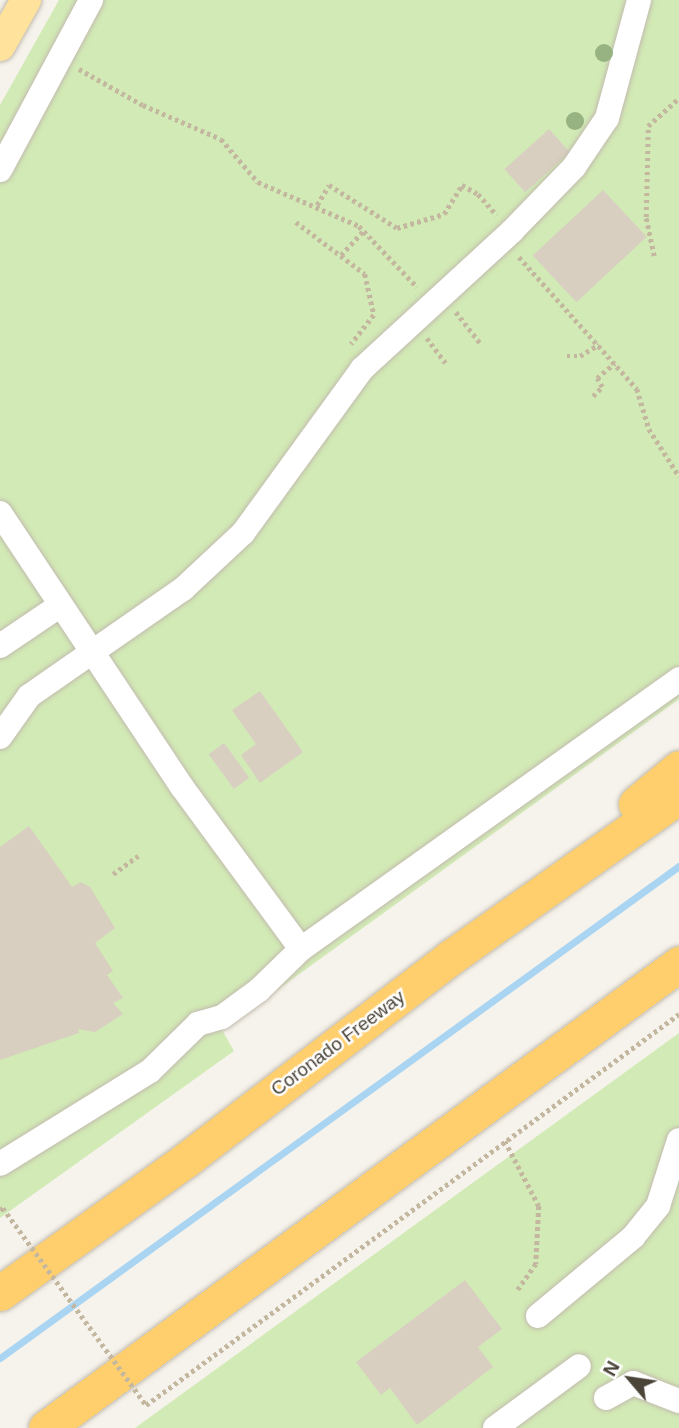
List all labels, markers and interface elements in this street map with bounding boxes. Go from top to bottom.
street label: Coronado Freeway [267,985,409,1101]
north arrow [595,1344,665,1414]
text: N [599,1357,624,1380]

